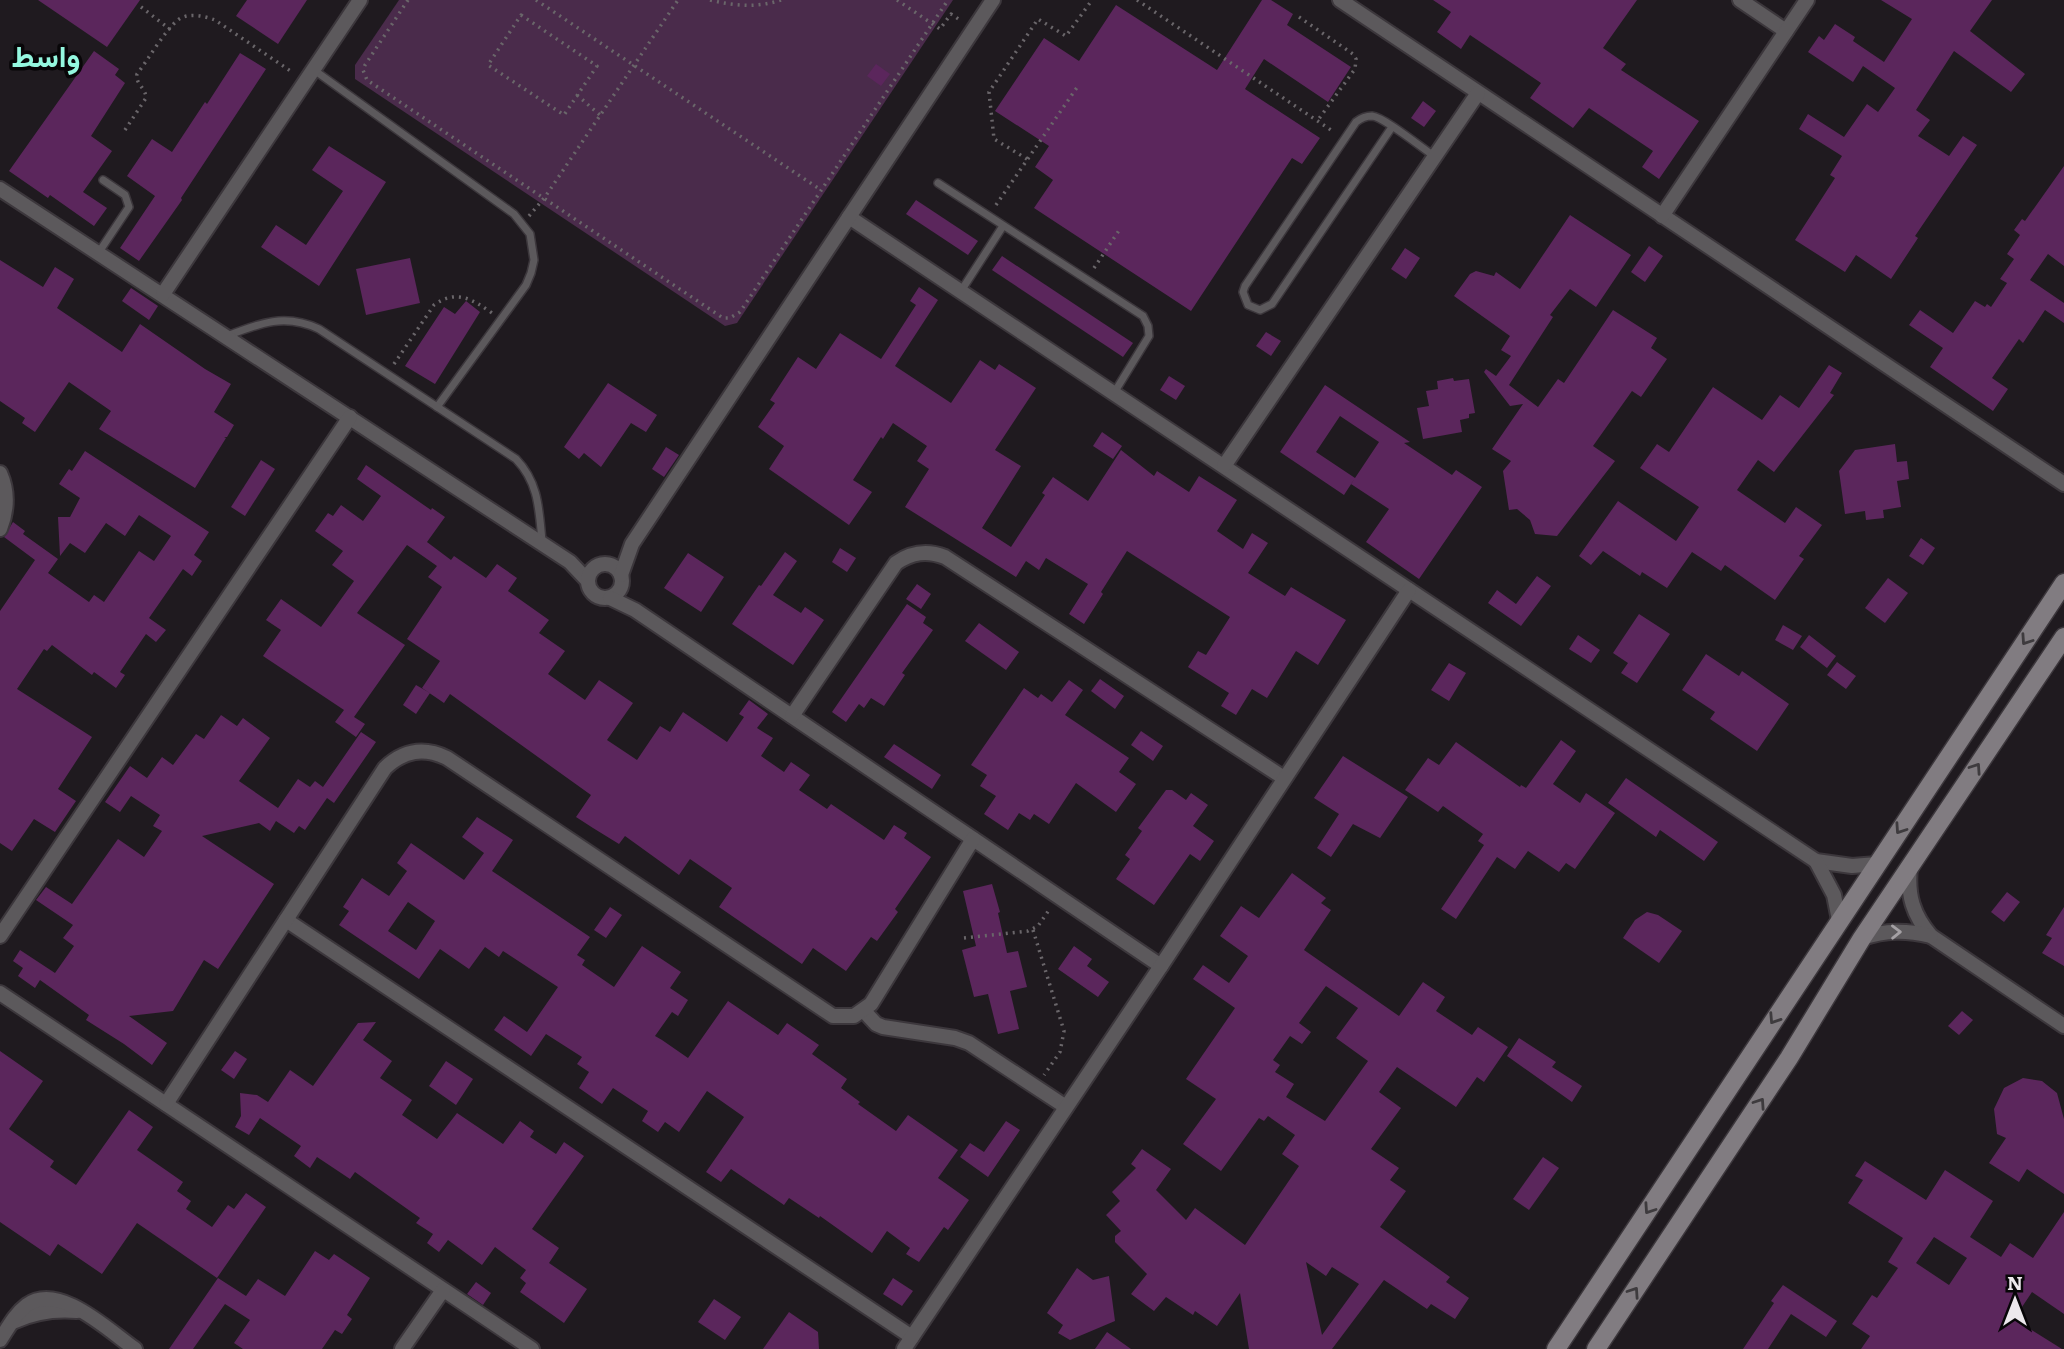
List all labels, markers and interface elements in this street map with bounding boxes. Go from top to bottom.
district label: واسط [12,32,80,76]
one-way arrow [2022,632,2034,645]
one-way arrow [1968,763,1981,776]
one-way arrow [1895,822,1908,835]
one-way arrow [1891,924,1902,939]
one-way arrow [1770,1011,1782,1024]
one-way arrow [1752,1098,1764,1111]
one-way arrow [1645,1201,1658,1214]
north arrow [1980,1265,2050,1335]
text: N [2007,1268,2023,1296]
one-way arrow [1626,1287,1638,1300]

